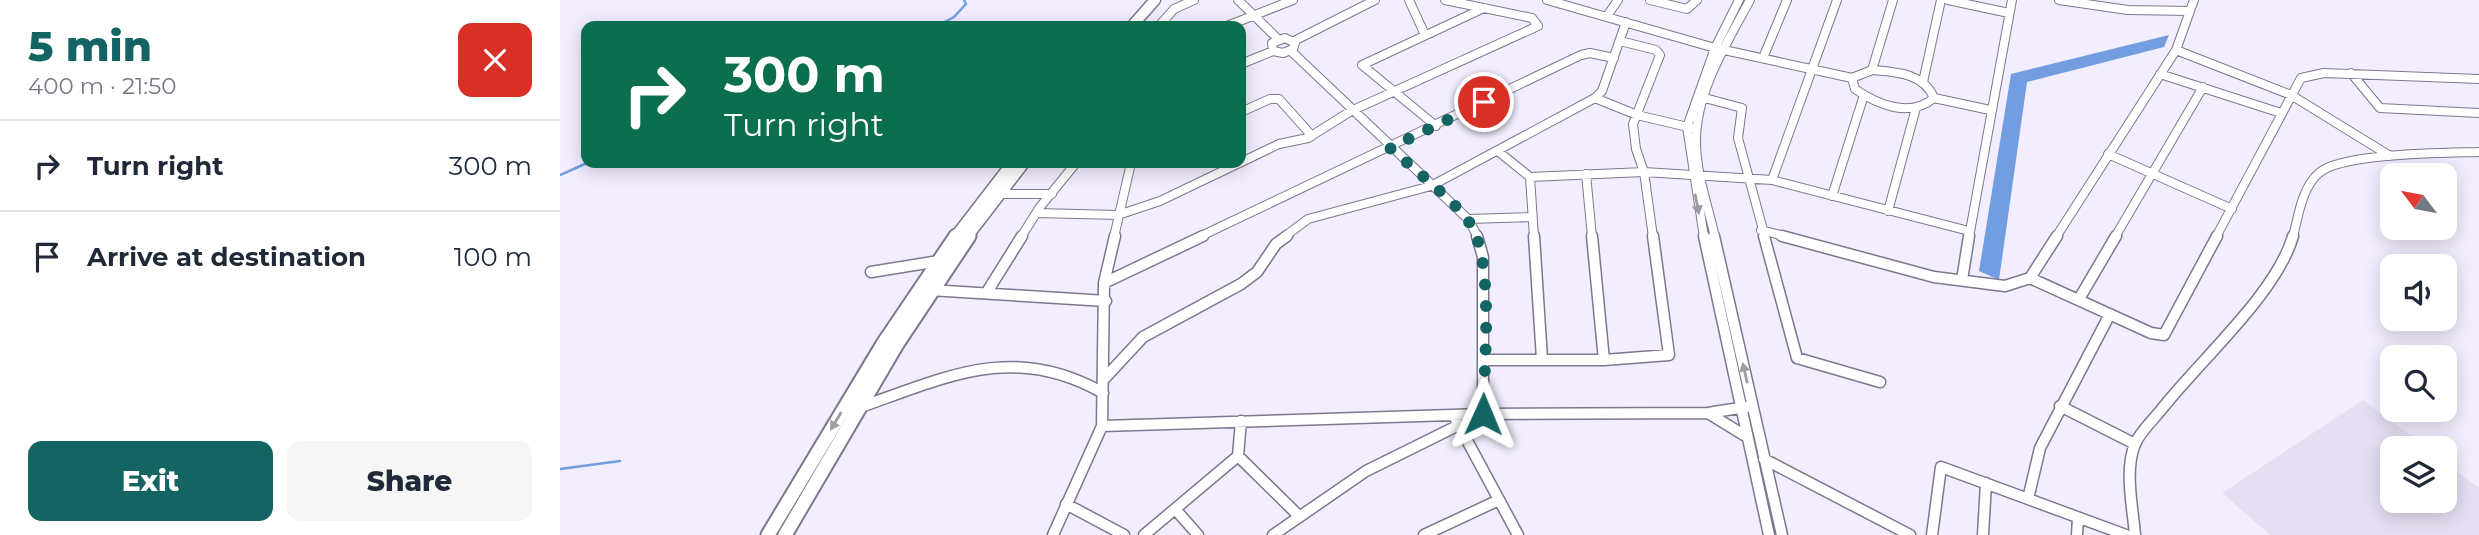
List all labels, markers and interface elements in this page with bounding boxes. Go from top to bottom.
text: 5 min [28,20,152,72]
button: close [458,23,532,97]
text: 300 m [724,45,885,104]
icon: right [609,49,700,140]
text: 400 m · 21:50 [28,72,176,100]
pin [1454,72,1514,132]
icon: arrive [1465,83,1503,121]
text: Turn right [724,105,884,144]
icon: right [28,147,66,185]
text: Turn right [87,150,223,182]
text: 300 m [449,150,532,182]
north arrow [2380,163,2457,240]
map controls [2380,163,2457,513]
one-way arrow [1692,193,1703,215]
icon: arrive [28,238,66,276]
text: Arrive at destination [87,241,366,273]
text: 100 m [454,241,532,273]
button: sound [2380,254,2457,331]
button: search [2380,345,2457,422]
one-way arrow [1739,362,1750,384]
position arrow [1446,377,1520,451]
one-way arrow [829,412,842,431]
button: layers [2380,436,2457,513]
button: Exit [28,441,273,521]
button: Share [287,441,532,521]

